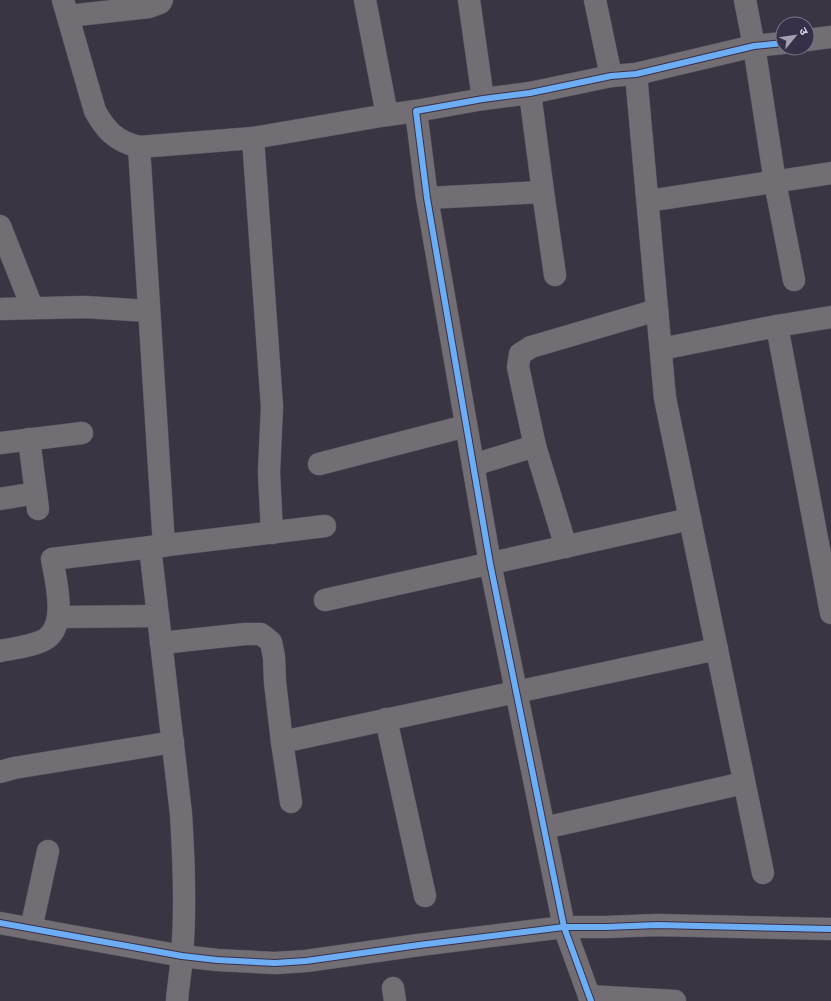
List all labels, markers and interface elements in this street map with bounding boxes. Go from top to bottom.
north arrow [775,16,815,56]
text: उ [797,25,812,37]

